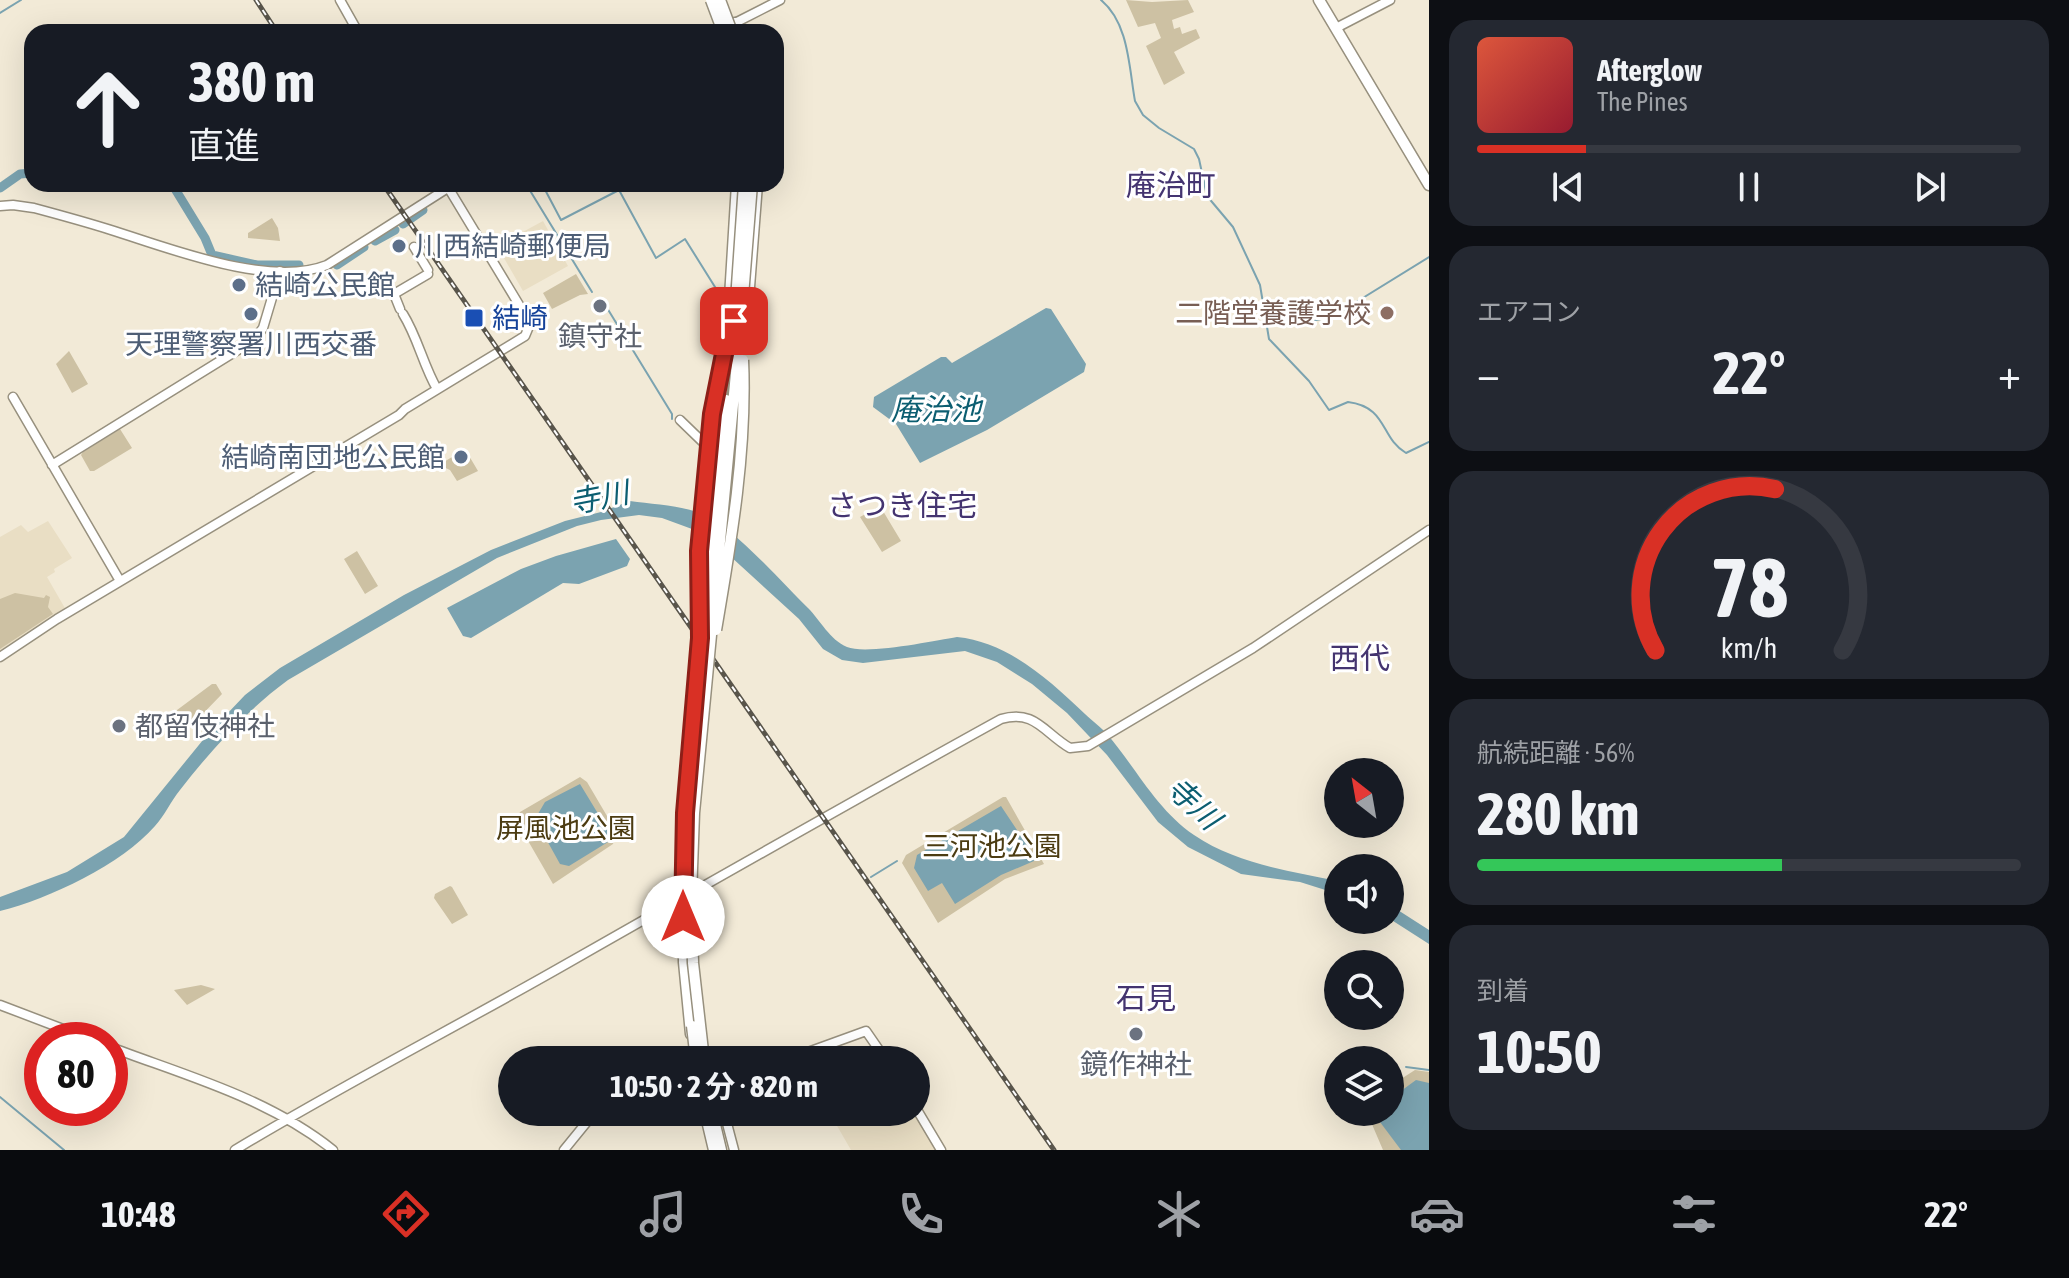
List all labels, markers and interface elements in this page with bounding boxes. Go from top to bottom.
text: 380 m [188,50,315,114]
text: Afterglow [1597,53,1702,87]
icon: ahead [56,56,160,160]
text: The Pines [1597,87,1688,117]
text: 直進 [188,124,260,166]
icon: previous [1546,165,1590,209]
icon: pause [1727,165,1771,209]
icon: next [1908,165,1952,209]
district label: 庵治町 [1126,168,1216,202]
place label: 川西結崎郵便局 [415,230,611,262]
marker: 川西結崎郵便局 [390,237,408,255]
place label: 結崎公民館 [255,269,395,301]
marker: 結崎公民館 [230,276,248,294]
pin [700,287,768,355]
marker: 鎮守社 [591,297,609,315]
place label: 二階堂養護学校 [1175,297,1371,329]
text: エアコン [1477,297,1581,327]
icon: arrive [712,299,756,343]
place label: 結崎 [492,302,548,334]
marker: 二階堂養護学校 [1378,304,1396,322]
marker: 天理警察署川西交番 [242,305,260,323]
marker: 結崎 [463,307,485,329]
place label: 鎮守社 [558,320,642,352]
place label: 天理警察署川西交番 [125,328,377,360]
text: 22° [1713,338,1785,407]
text: − [1477,348,1500,398]
text: + [1998,348,2021,398]
water label: 庵治池 [891,392,984,426]
place label: 結崎南団地公民館 [221,441,445,473]
marker: 結崎南団地公民館 [452,448,470,466]
water label: 寺川 [566,474,635,519]
district label: さつき住宅 [827,488,977,522]
text: 78 [1710,539,1788,635]
text: km/h [1721,631,1777,664]
district label: 西代 [1330,641,1390,675]
place label: 都留伎神社 [135,710,275,742]
marker: 都留伎神社 [110,717,128,735]
text: 航続距離 · 56% [1477,738,1634,768]
north arrow [1324,758,1404,838]
map controls [1324,758,1404,1126]
water label: 寺川 [1160,770,1230,838]
text: 280 km [1477,779,1639,848]
park label: 屏風池公園 [496,812,636,844]
park label: 三河池公園 [922,830,1062,862]
button: sound [1324,854,1404,934]
position arrow [641,875,725,959]
button: search [1324,950,1404,1030]
text: 到着 [1477,976,1529,1006]
district label: 石見 [1116,981,1176,1015]
text: 10:50 [1477,1017,1602,1086]
speed limit sign: 80 [24,1022,128,1126]
marker: 鏡作神社 [1127,1025,1145,1043]
button: layers [1324,1046,1404,1126]
place label: 鏡作神社 [1080,1048,1192,1080]
text: 10:50 · 2 分 · 820 m [610,1069,818,1103]
icon: directions [378,1186,434,1242]
icon: music [635,1186,691,1242]
icon: phone [893,1186,949,1242]
icon: climate [1151,1186,1207,1242]
icon: car [1409,1186,1465,1242]
icon: filters [1666,1186,1722,1242]
text: 10:48 [101,1193,176,1235]
text: 22° [1924,1193,1968,1235]

